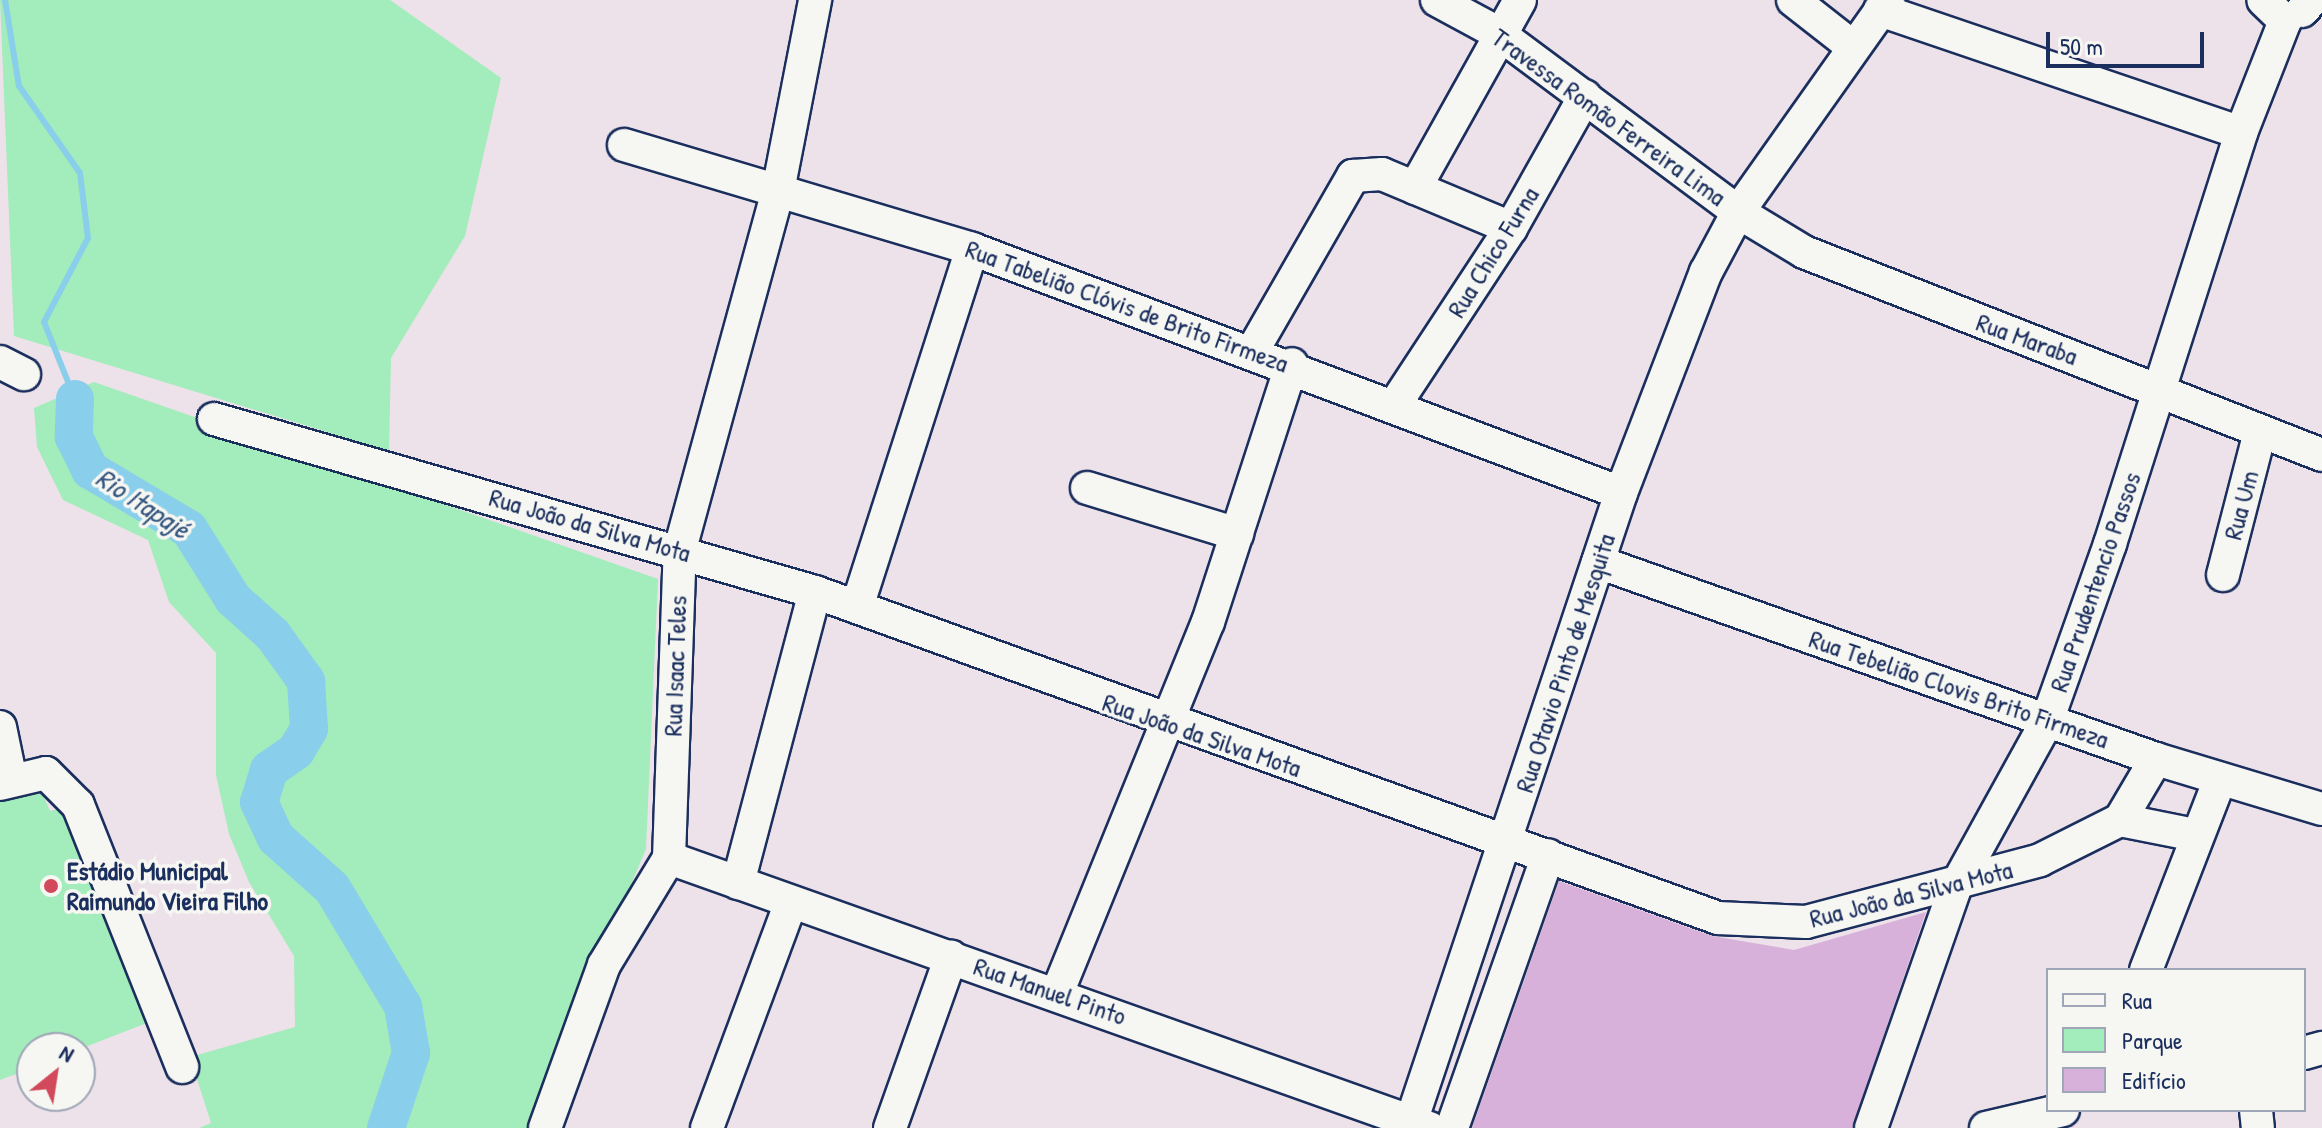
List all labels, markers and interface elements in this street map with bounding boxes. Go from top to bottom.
scale bar [2050,16,2208,66]
street label: Travessa Romão Ferreira Lima [1486,22,1732,212]
text: 50 m [2060,30,2103,62]
street label: Rua Chico Furna [1441,181,1545,323]
street label: Rua Tabelião Clóvis de Brito Firmeza [962,233,1292,379]
street label: Rua Maraba [1972,306,2082,372]
water label: Rio Itapajé [90,460,196,546]
street label: Rua Um [2217,467,2265,543]
street label: Rua Prudentencio Passos [2043,468,2147,696]
street label: Rua João da Silva Mota [486,481,694,569]
street label: Rua Otavio Pinto de Mesquita [1508,530,1622,796]
street label: Rua Isaac Teles [657,595,693,737]
street label: Rua Tebelião Clovis Brito Firmeza [1805,623,2113,755]
street label: Rua João da Silva Mota [1099,686,1305,784]
street label: Rua João da Silva Mota [1806,854,2016,934]
place label: Estádio Municipal Raimundo Vieira Filho [67,855,268,916]
marker: Estádio Municipal Raimundo Vieira Filho [42,877,60,895]
street label: Rua Manuel Pinto [970,950,1130,1032]
legend [2046,968,2306,1112]
text: Rua [2122,984,2152,1016]
text: Parque [2122,1024,2182,1056]
north arrow [16,1032,96,1112]
text: N [54,1037,80,1069]
text: Edifício [2122,1064,2186,1096]

